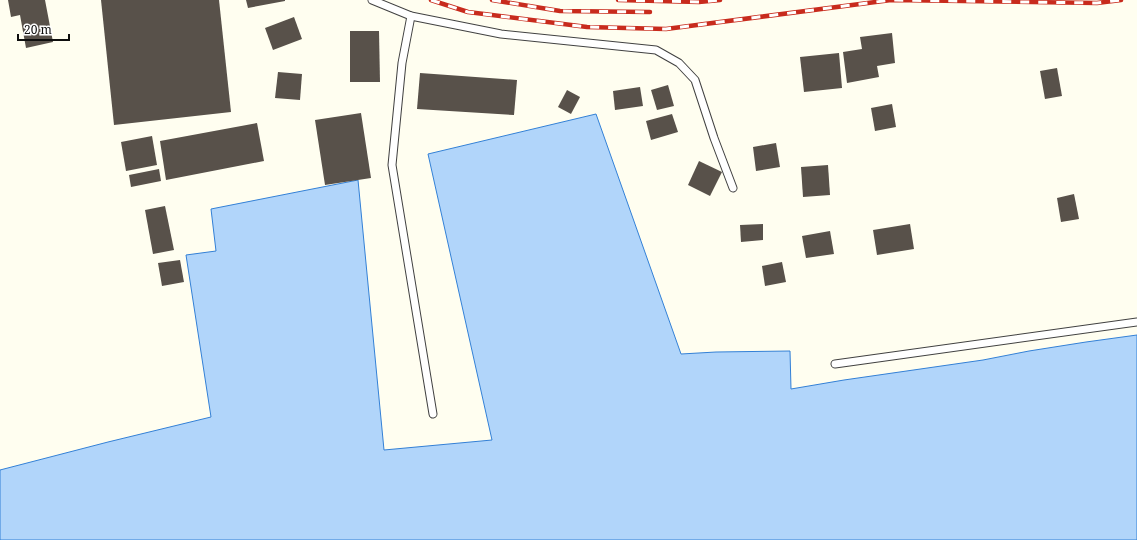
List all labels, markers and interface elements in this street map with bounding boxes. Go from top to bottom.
scale bar [18,16,69,42]
text: 20 m [24,21,52,38]

